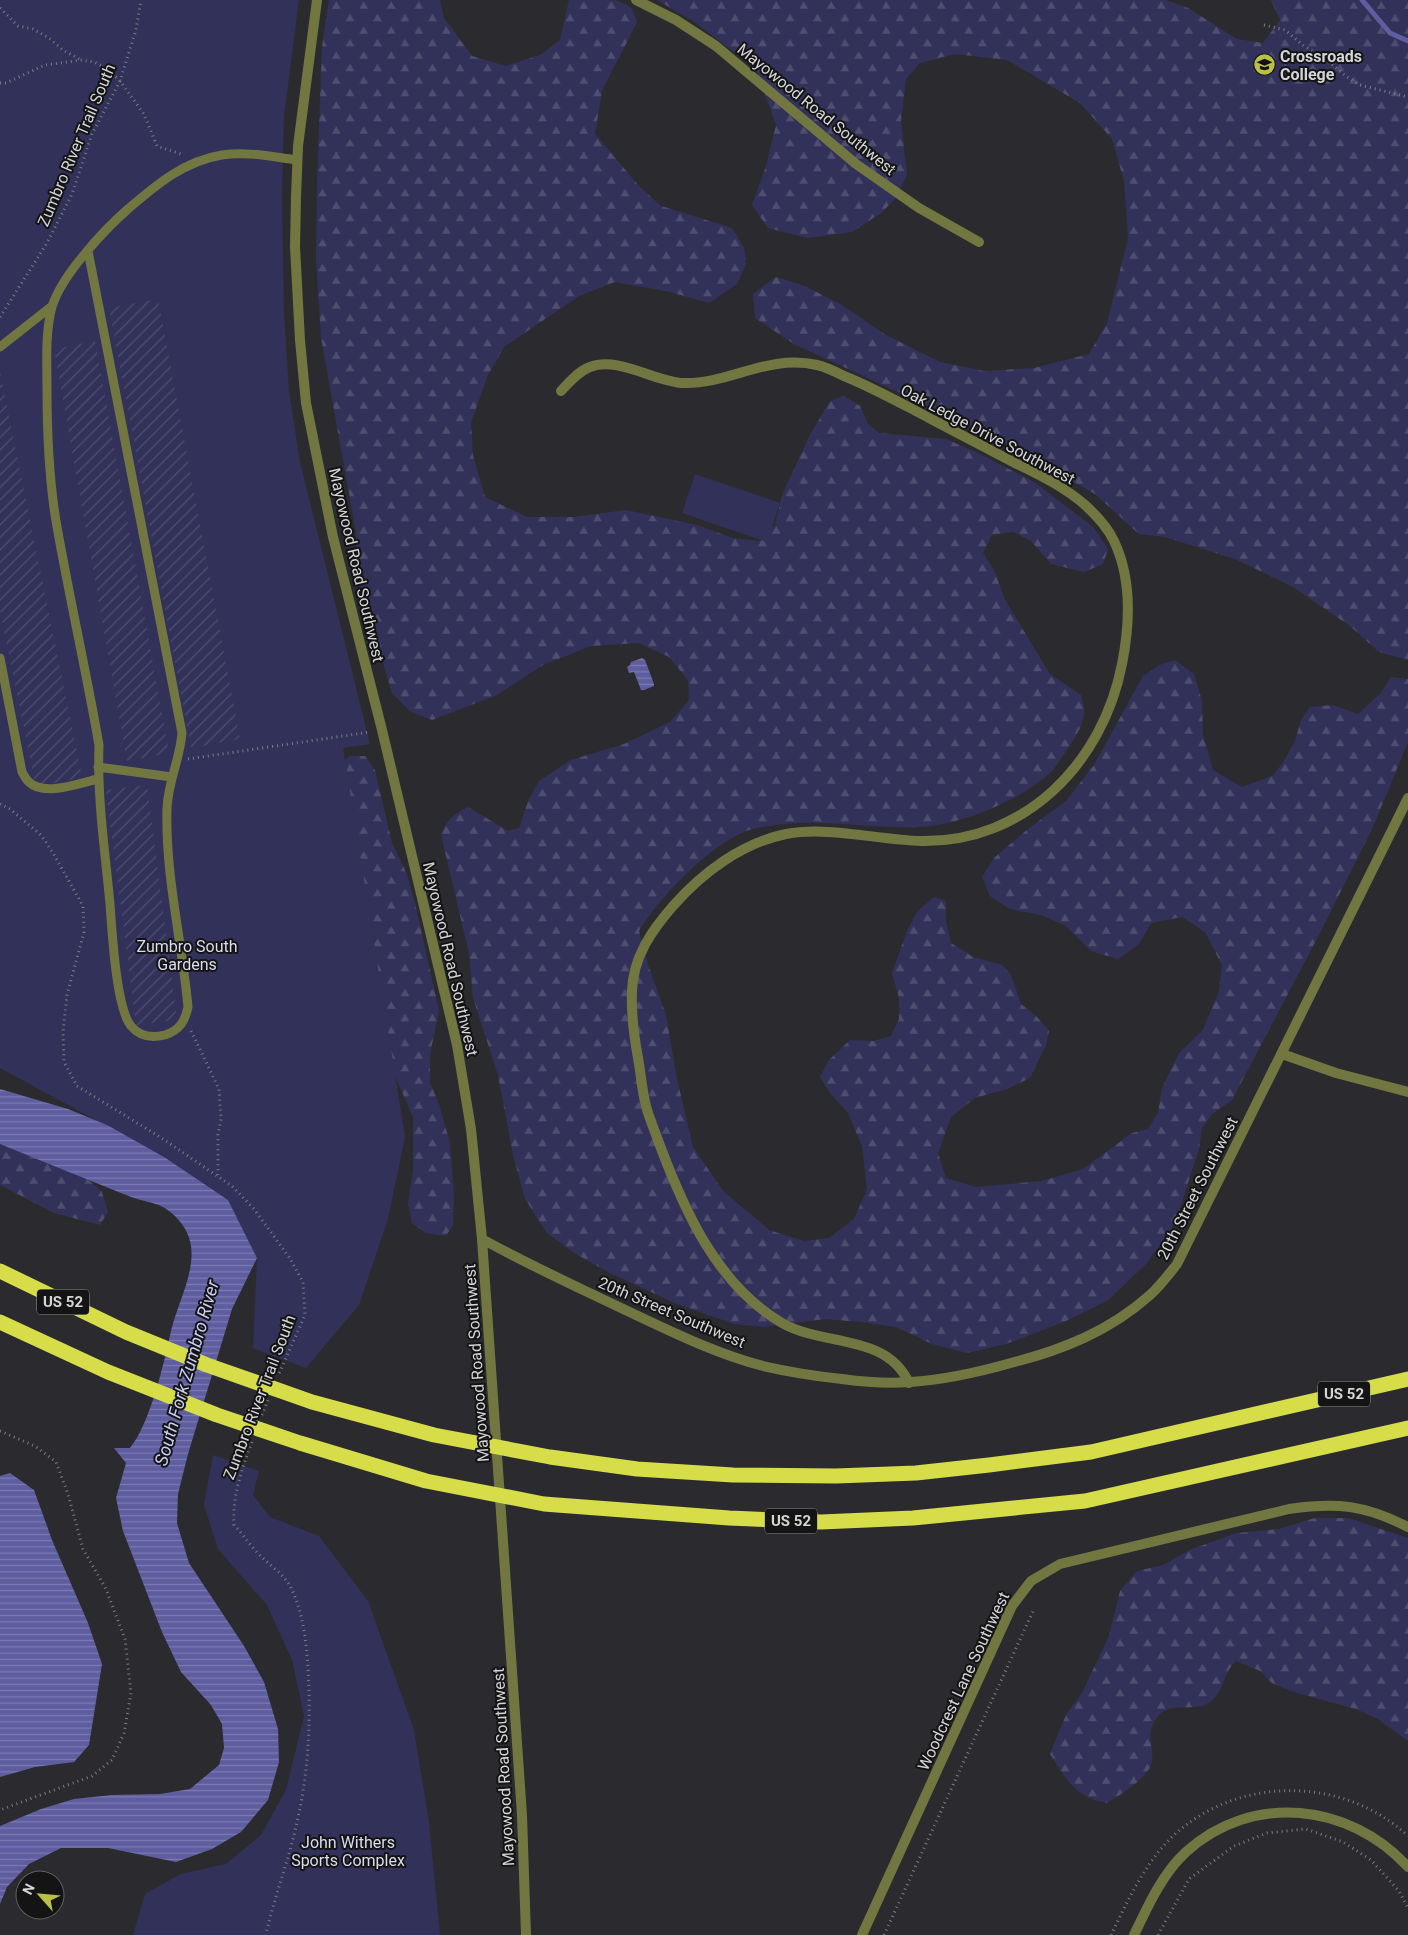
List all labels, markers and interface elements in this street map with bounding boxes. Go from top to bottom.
street label: Mayowood Road Southwest [734,40,900,179]
place label: Crossroads College [1280,47,1362,84]
school or university icon: Crossroads College [1252,53,1276,77]
street label: Zumbro River Trail South [34,61,119,229]
street label: Oak Ledge Drive Southwest [897,380,1078,489]
street label: Mayowood Road Southwest [325,466,388,664]
street label: Mayowood Road Southwest [419,860,482,1058]
park label: Zumbro South Gardens [136,937,238,974]
street label: 20th Street Southwest [1153,1114,1242,1263]
street label: Mayowood Road Southwest [460,1263,493,1463]
street label: 20th Street Southwest [596,1273,748,1352]
water label: South Fork Zumbro River [150,1277,223,1468]
road number: US 52 [37,1290,89,1314]
street label: Zumbro River Trail South [219,1312,300,1482]
road number: US 52 [1318,1382,1370,1406]
road number: US 52 [765,1508,817,1534]
street label: Woodcrest Lane Southwest [914,1589,1013,1774]
street label: Mayowood Road Southwest [489,1667,518,1867]
park label: John Withers Sports Complex [291,1833,405,1870]
north arrow [15,1870,65,1920]
text: N [19,1881,38,1897]

